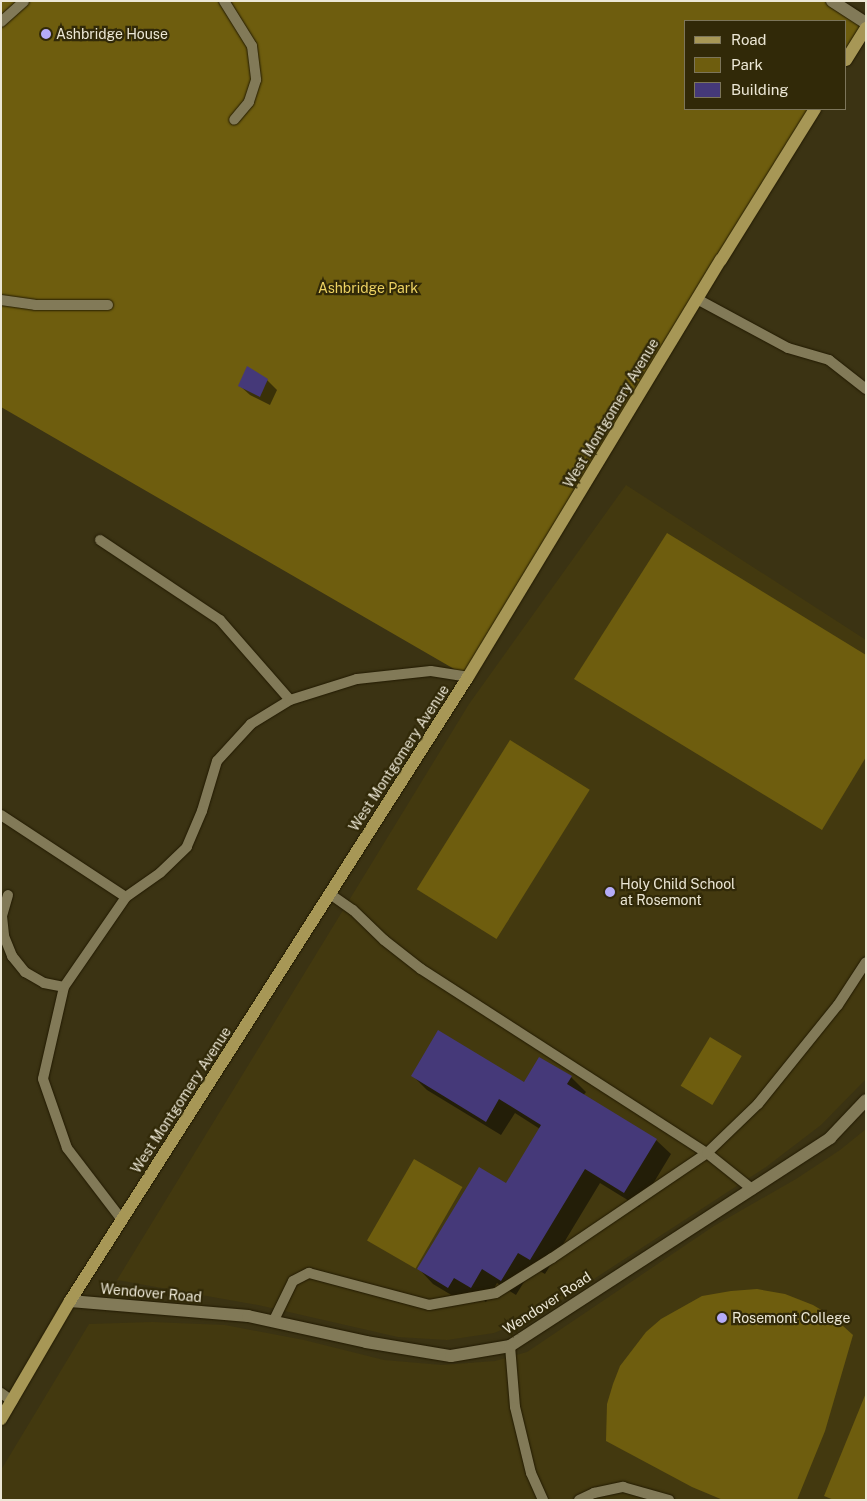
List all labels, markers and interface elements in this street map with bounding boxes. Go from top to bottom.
legend [684,20,847,110]
place label: Ashbridge House [56,26,168,42]
marker: Ashbridge House [40,28,52,40]
text: Road [731,31,767,48]
text: Park [731,56,763,73]
text: Building [731,81,789,98]
park label: Ashbridge Park [318,280,418,296]
street label: West Montgomery Avenue [560,335,662,491]
street label: West Montgomery Avenue [345,682,453,834]
place label: Holy Child School at Rosemont [620,876,735,909]
marker: Holy Child School at Rosemont [604,886,616,898]
street label: West Montgomery Avenue [127,1024,235,1176]
street label: Wendover Road [500,1268,594,1338]
street label: Wendover Road [100,1280,202,1306]
place label: Rosemont College [732,1310,851,1326]
marker: Rosemont College [716,1312,728,1324]

